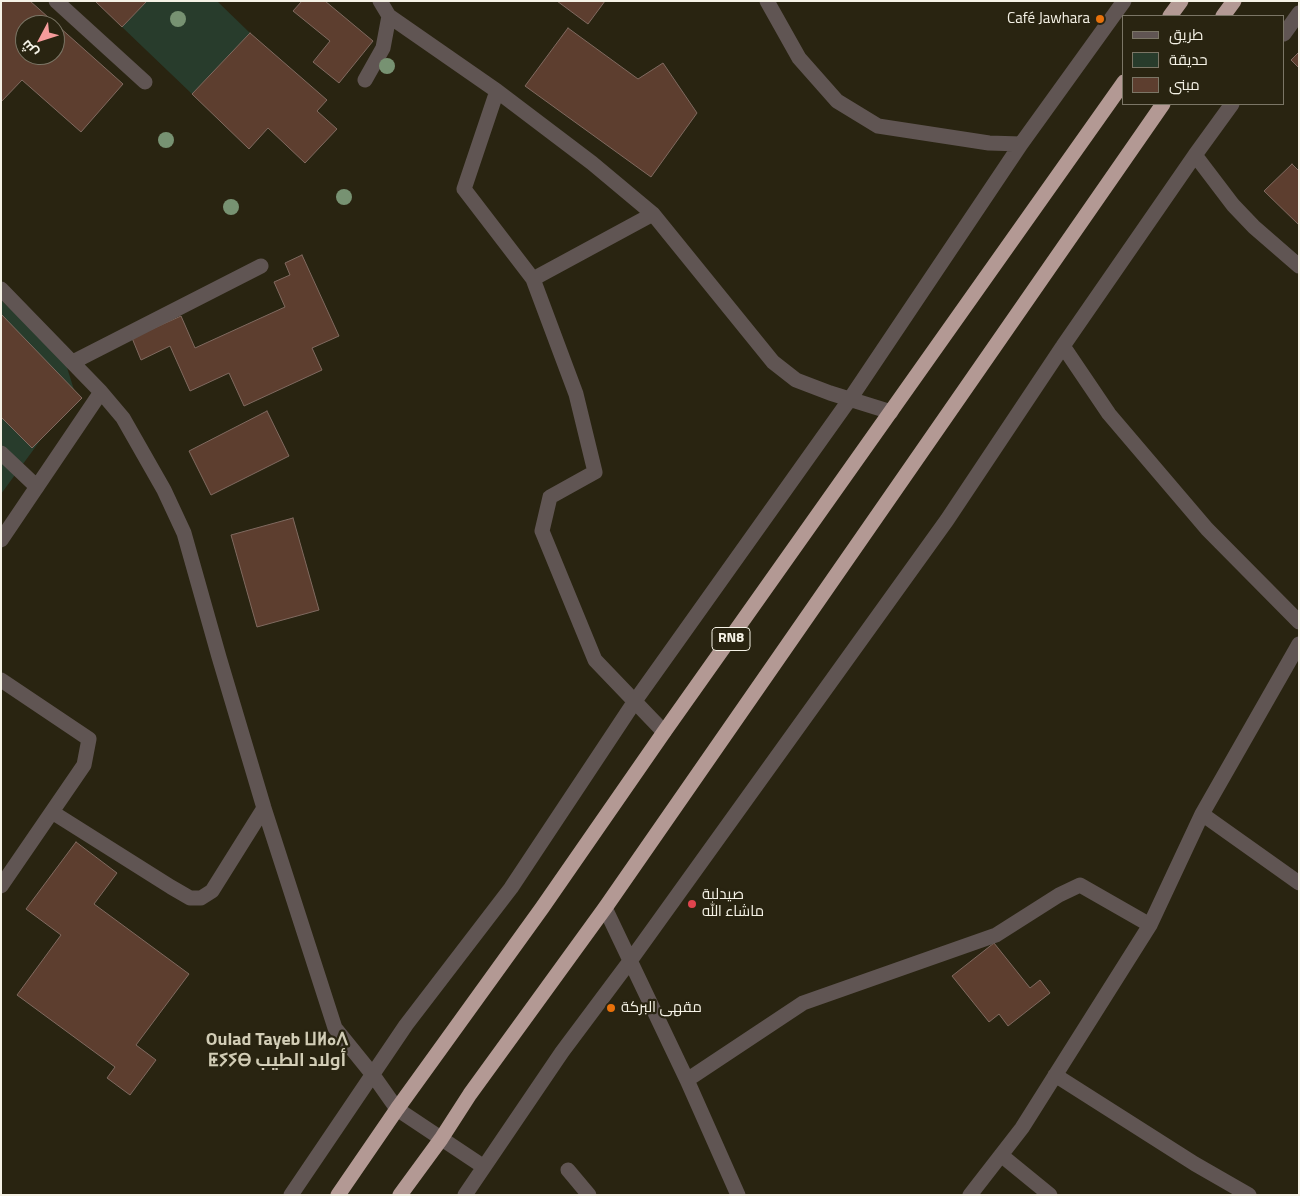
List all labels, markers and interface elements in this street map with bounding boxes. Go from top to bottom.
place label: Café Jawhara [1007,10,1090,28]
marker: Café Jawhara [1094,13,1106,25]
north arrow [15,15,65,65]
legend [1122,15,1285,105]
text: طريق [1169,23,1203,46]
text: ش [15,36,43,63]
text: حديقة [1169,48,1208,71]
text: مبنى [1169,73,1200,96]
road number: RN8 [712,628,750,650]
place label: صيدلية ماشاء الله [702,886,764,921]
marker: صيدلية ماشاء الله [686,898,698,910]
place label: مقهى البركة [621,999,702,1017]
marker: مقهى البركة [605,1002,617,1014]
district label: Oulad Tayeb ⵡⵍⴰⴷ ⵟⵢⵢⴱ أولاد الطيب [206,1030,348,1072]

